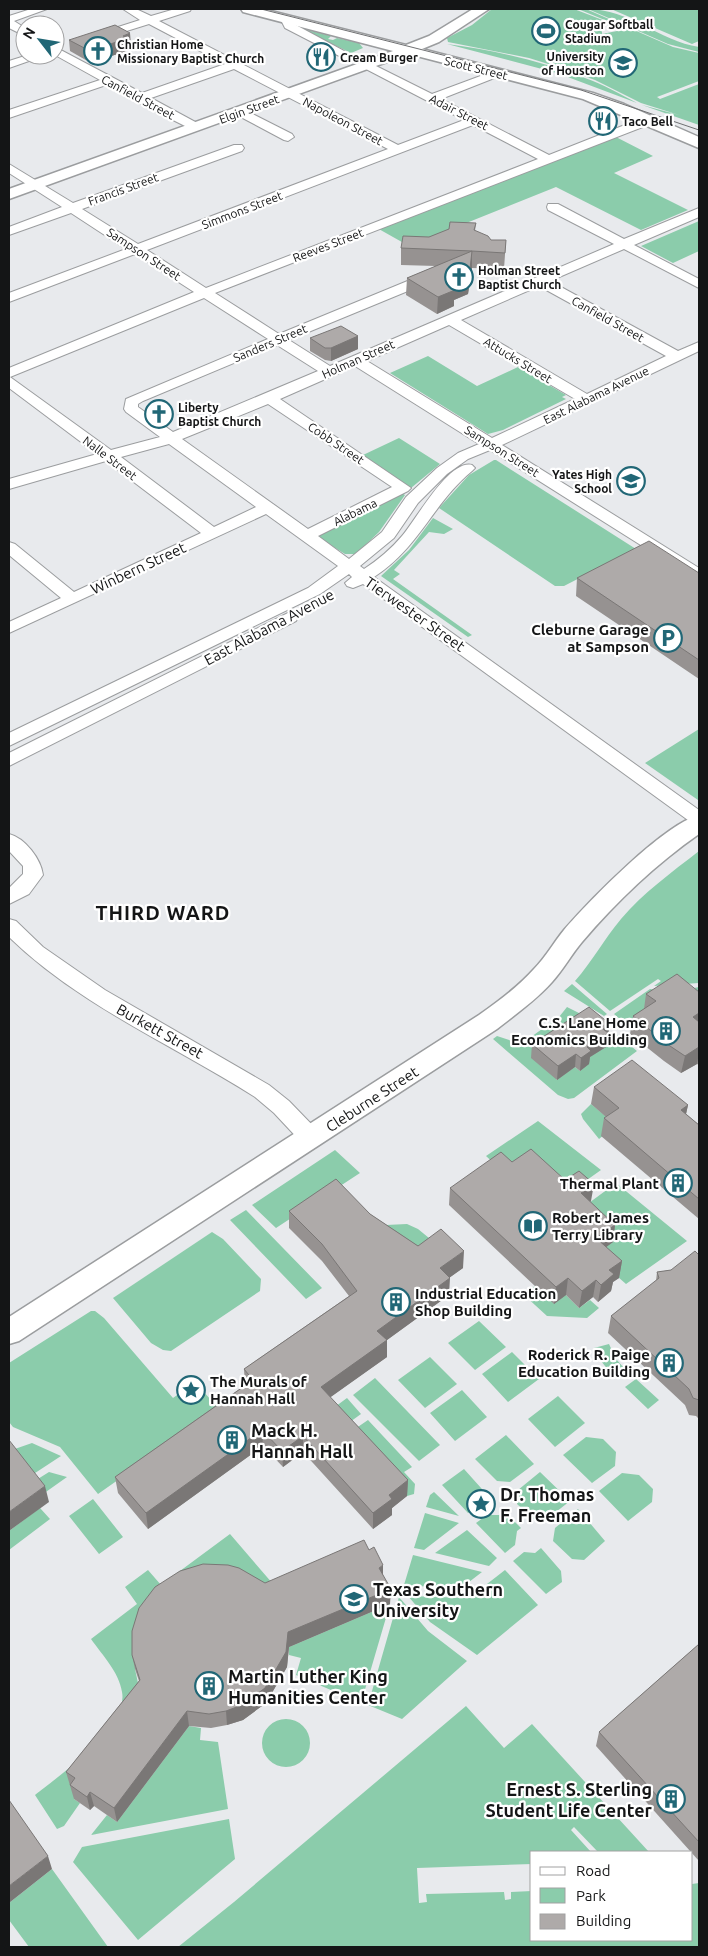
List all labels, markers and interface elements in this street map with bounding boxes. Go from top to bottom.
north arrow [15,15,65,65]
sports icon: Cougar Softball Stadium [531,16,561,46]
place label: Cougar Softball Stadium [565,18,654,45]
text: N [19,25,38,42]
church icon: Christian Home Missionary Baptist Church [83,36,113,66]
place label: Christian Home Missionary Baptist Church [117,38,264,65]
restaurant icon: Cream Burger [306,42,336,72]
school or university icon: University of Houston [608,48,638,78]
place label: University of Houston [541,50,605,77]
place label: Cream Burger [340,51,418,64]
street label: Scott Street [443,54,509,82]
street label: Canfield Street [99,72,177,122]
street label: Elgin Street [217,92,281,126]
street label: Adair Street [427,92,491,133]
street label: Napoleon Street [301,94,385,148]
restaurant icon: Taco Bell [588,106,618,136]
place label: Taco Bell [622,115,673,128]
street label: Francis Street [86,170,160,208]
street label: Simmons Street [200,189,284,231]
street label: Sampson Street [105,225,183,283]
street label: Reeves Street [291,225,365,264]
church icon: Holman Street Baptist Church [444,262,474,292]
place label: Holman Street Baptist Church [478,264,561,291]
street label: Canfield Street [569,294,647,344]
street label: Sanders Street [231,321,309,364]
street label: Attucks Street [482,335,555,386]
street label: Holman Street [320,337,397,381]
street label: East Alabama Avenue [541,364,651,426]
church icon: Liberty Baptist Church [144,399,174,429]
place label: Liberty Baptist Church [178,401,261,428]
street label: Cobb Street [306,420,367,467]
street label: Sampson Street [462,423,542,479]
street label: Nalle Street [81,434,140,483]
school or university icon: Yates High School [616,466,646,496]
place label: Yates High School [552,468,612,495]
street label: Alabama [331,496,379,528]
street label: Winbern Street [88,538,188,597]
street label: Tierwester Street [362,573,468,655]
street label: East Alabama Avenue [201,586,337,668]
place label: Cleburne Garage at Sampson [531,621,649,655]
parking icon: Cleburne Garage at Sampson [653,623,683,653]
district label: THIRD WARD [96,901,230,924]
street label: Burkett Street [114,1000,206,1062]
place label: C.S. Lane Home Economics Building [511,1014,647,1048]
building icon: C.S. Lane Home Economics Building [651,1016,681,1046]
street label: Cleburne Street [323,1063,421,1135]
building icon: Thermal Plant [663,1168,693,1198]
place label: Thermal Plant [560,1175,660,1192]
place label: Robert James Terry Library [552,1209,649,1243]
library icon: Robert James Terry Library [518,1211,548,1241]
place label: Industrial Education Shop Building [415,1285,556,1319]
building icon: Industrial Education Shop Building [381,1287,411,1317]
place label: Roderick R. Paige Education Building [518,1346,650,1380]
building icon: Roderick R. Paige Education Building [654,1348,684,1378]
place label: The Murals of Hannah Hall [210,1373,307,1407]
place icon: The Murals of Hannah Hall [176,1375,206,1405]
place label: Mack H. Hannah Hall [251,1420,354,1461]
building icon: Mack H. Hannah Hall [217,1425,247,1455]
place label: Dr. Thomas F. Freeman [500,1484,594,1525]
place icon: Dr. Thomas F. Freeman [466,1489,496,1519]
place label: Texas Southern University [373,1579,503,1620]
school or university icon: Texas Southern University [339,1584,369,1614]
place label: Martin Luther King Humanities Center [228,1666,388,1707]
building icon: Martin Luther King Humanities Center [194,1671,224,1701]
place label: Ernest S. Sterling Student Life Center [485,1779,653,1820]
building icon: Ernest S. Sterling Student Life Center [656,1784,686,1814]
legend [530,1851,693,1941]
text: Road [576,1862,611,1879]
text: Park [576,1887,606,1904]
text: Building [576,1912,631,1929]

